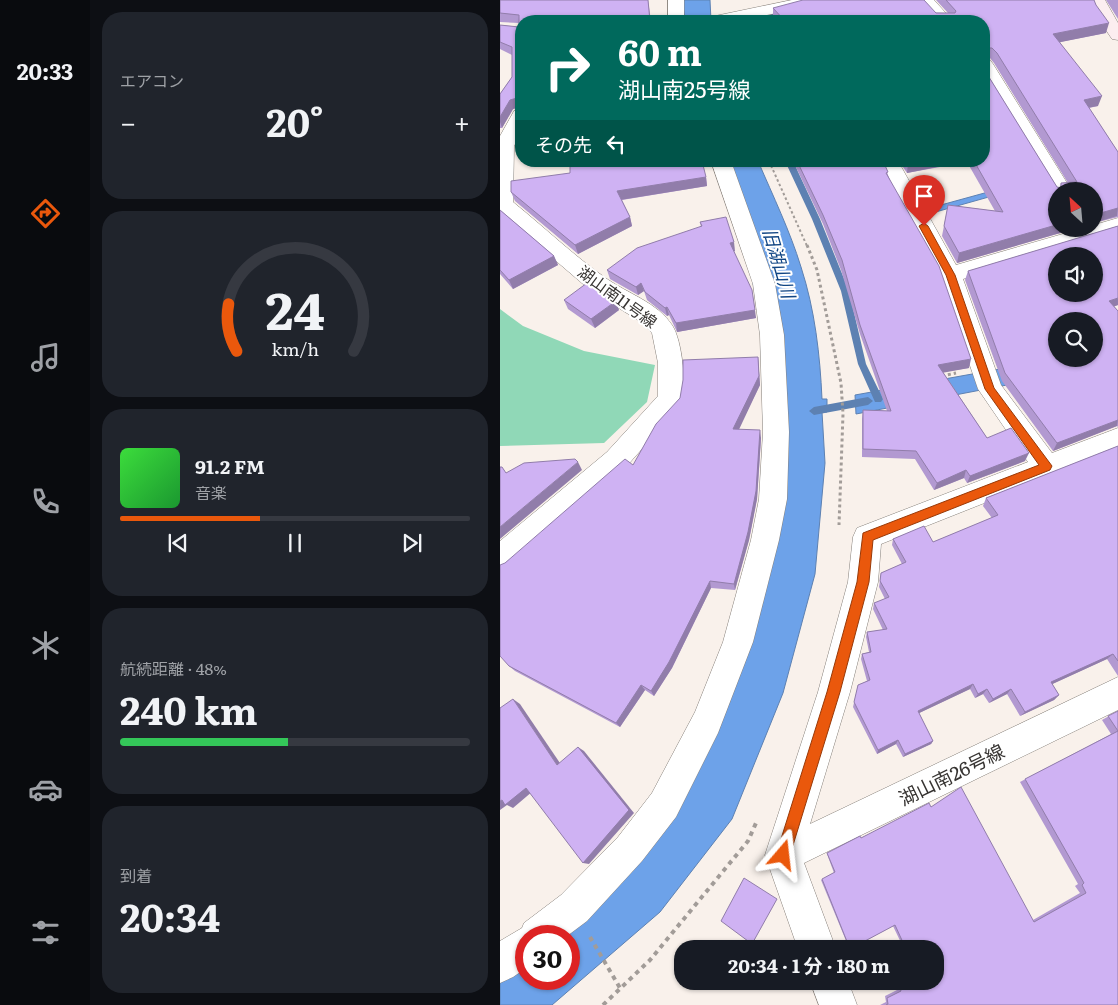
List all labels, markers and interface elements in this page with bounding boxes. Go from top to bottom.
text: 60 m [618,25,702,77]
icon: right [535,35,600,100]
text: 20:33 [17,54,73,87]
text: エアコン [120,68,184,92]
text: 湖山南25号線 [618,72,750,105]
text: 20° [266,92,324,149]
text: − [120,100,136,142]
text: + [454,100,470,142]
text: その先 [535,130,592,158]
icon: left [602,130,630,158]
pin [903,175,945,226]
icon: arrive [910,182,938,210]
north arrow [1048,182,1102,238]
map controls [1048,182,1103,367]
icon: directions [28,196,63,231]
water label: 旧湖山川 [757,225,803,303]
button: sound [1048,247,1103,302]
street label: 湖山南11号線 [573,259,663,333]
text: 24 [265,269,325,346]
button: search [1048,312,1103,367]
text: km/h [271,335,319,362]
icon: music [28,340,63,375]
text: 91.2 FM [195,452,265,480]
text: 音楽 [195,480,227,504]
icon: phone [28,484,63,519]
icon: previous [164,529,192,557]
icon: pause [281,529,309,557]
icon: next [398,529,426,557]
icon: climate [28,628,63,663]
text: 航続距離 · 48% [120,656,227,680]
text: 240 km [120,680,258,737]
street label: 湖山南26号線 [893,736,1009,812]
icon: car [28,772,63,807]
position arrow [756,828,808,880]
text: 到着 [120,863,152,887]
text: 20:34 [120,887,220,944]
icon: filters [28,915,63,950]
speed limit sign: 30 [515,925,580,990]
text: 20:34 · 1 分 · 180 m [728,951,890,979]

